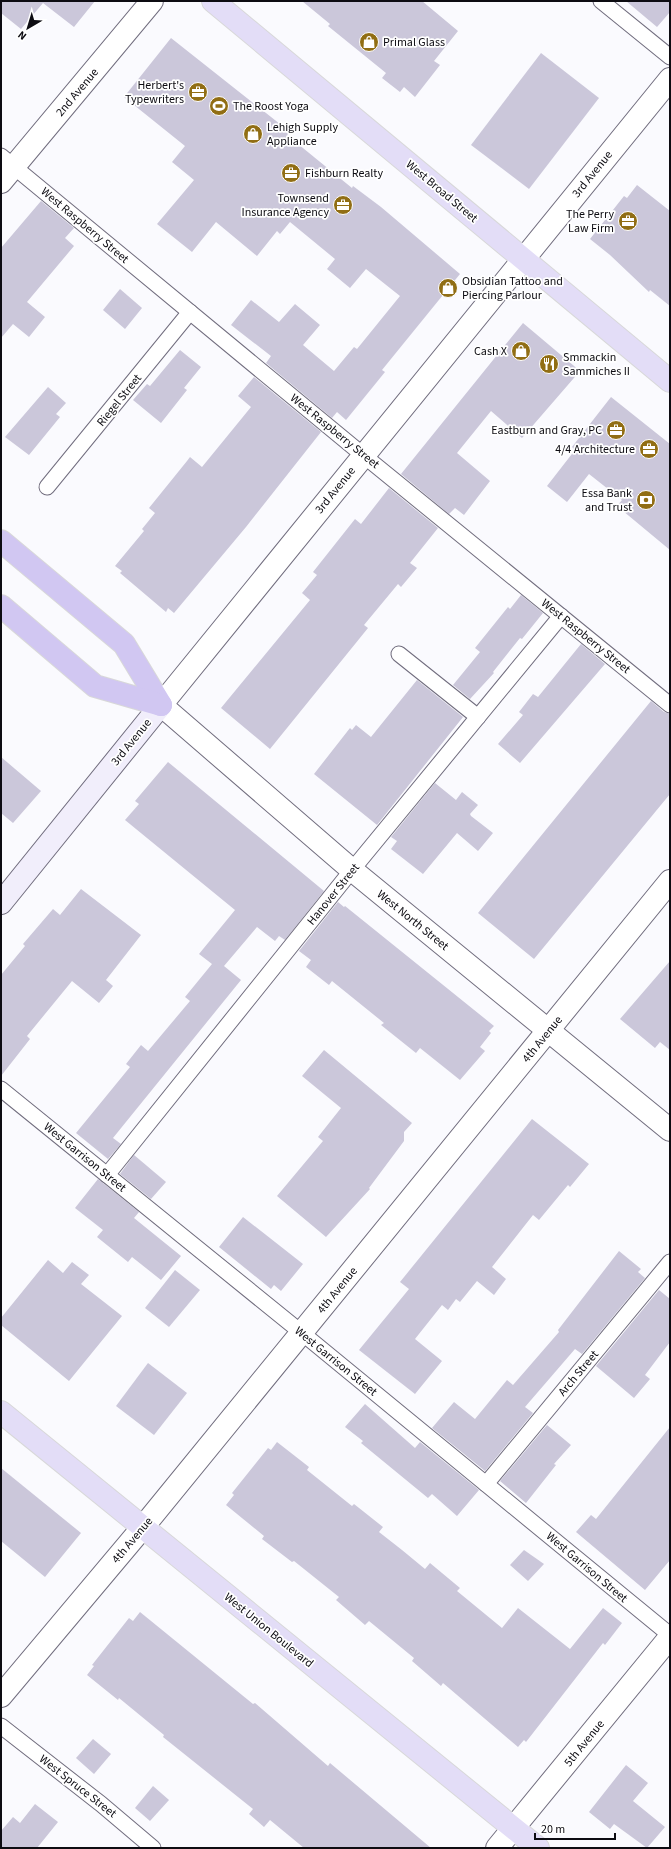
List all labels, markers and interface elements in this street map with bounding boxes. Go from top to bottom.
north arrow [8,8,48,48]
text: N [15,27,30,44]
shop icon: Primal Glass [358,31,380,53]
place label: Primal Glass [383,34,445,51]
street label: 2nd Avenue [52,64,103,120]
place label: Herbert's Typewriters [125,77,184,108]
office icon: Herbert's Typewriters [187,81,209,103]
sports icon: The Roost Yoga [208,95,230,117]
place label: The Roost Yoga [233,98,309,115]
place label: Lehigh Supply Appliance [267,119,338,150]
shop icon: Lehigh Supply Appliance [242,123,264,145]
street label: 3rd Avenue [568,147,617,201]
street label: West Broad Street [402,156,481,227]
office icon: Fishburn Realty [280,162,302,184]
place label: Fishburn Realty [305,165,383,182]
street label: West Raspberry Street [37,183,132,267]
place label: Townsend Insurance Agency [242,190,329,221]
office icon: Townsend Insurance Agency [332,194,354,216]
place label: The Perry Law Firm [566,206,614,237]
office icon: The Perry Law Firm [617,210,639,232]
place label: Obsidian Tattoo and Piercing Parlour [462,273,563,304]
shop icon: Obsidian Tattoo and Piercing Parlour [437,277,459,299]
shop icon: Cash X [510,340,532,362]
place label: Cash X [474,343,507,360]
place label: Smmackin Sammiches II [563,349,630,380]
restaurant icon: Smmackin Sammiches II [538,353,560,375]
street label: Riegel Street [93,370,146,430]
street label: West Raspberry Street [286,390,383,473]
office icon: Eastburn and Gray, PC [605,419,627,441]
place label: Eastburn and Gray, PC [491,422,602,439]
office icon: 4/4 Architecture [638,438,660,460]
place label: 4/4 Architecture [555,441,635,458]
street label: 3rd Avenue [311,463,360,517]
place label: Essa Bank and Trust [582,485,632,516]
bank icon: Essa Bank and Trust [635,489,657,511]
street label: West Raspberry Street [537,595,634,678]
street label: 3rd Avenue [107,715,156,769]
street label: Hanover Street [303,860,364,929]
street label: West North Street [373,886,452,955]
street label: 4th Avenue [518,1012,567,1066]
street label: West Garrison Street [40,1119,130,1196]
street label: 4th Avenue [313,1263,362,1317]
street label: West Garrison Street [291,1323,381,1400]
street label: Arch Street [554,1347,603,1400]
street label: 4th Avenue [108,1513,157,1567]
street label: West Garrison Street [542,1528,631,1607]
street label: West Union Boulevard [220,1589,317,1672]
street label: 5th Avenue [560,1716,609,1770]
street label: West Spruce Street [35,1751,120,1822]
scale bar [535,1815,615,1841]
text: 20 m [541,1821,565,1838]

